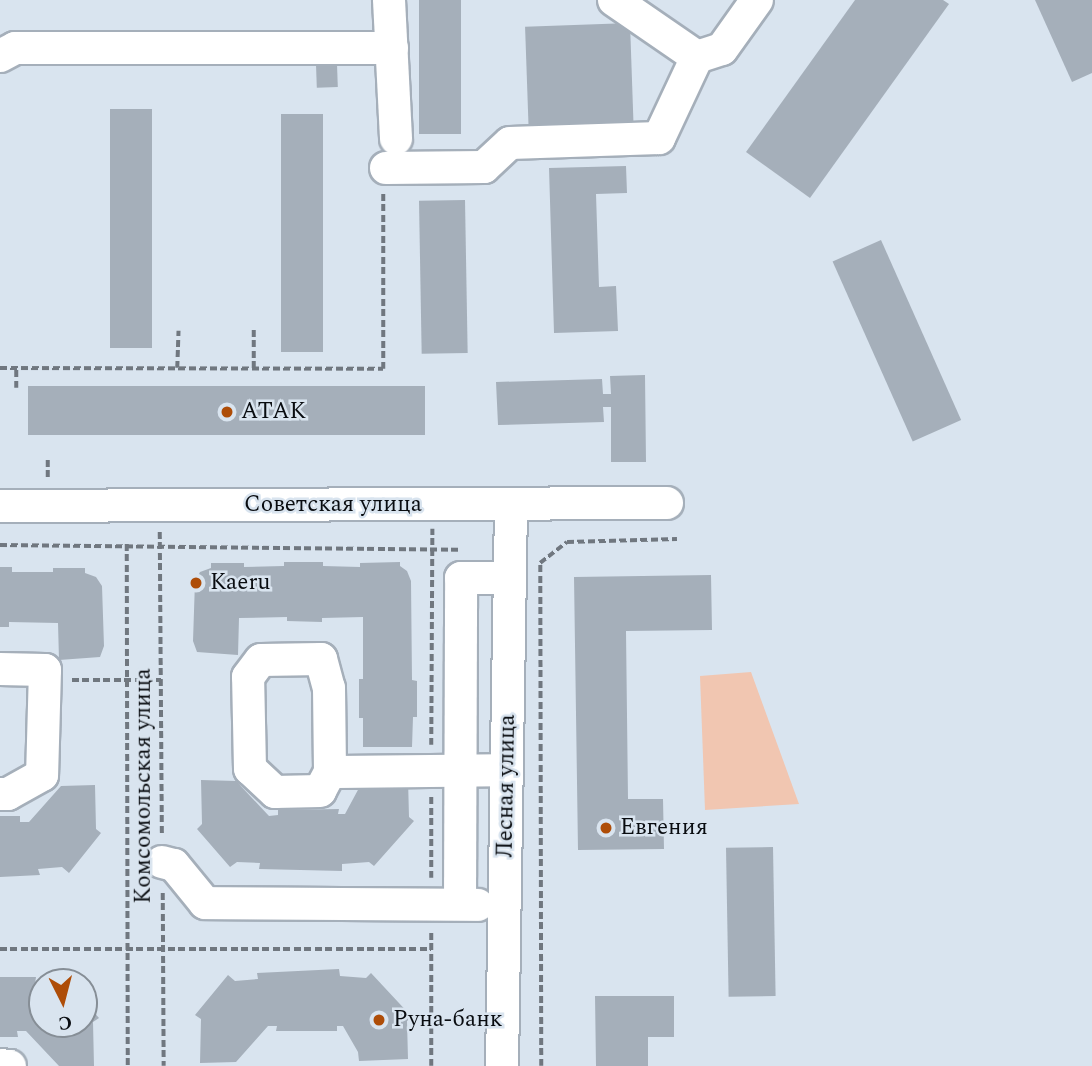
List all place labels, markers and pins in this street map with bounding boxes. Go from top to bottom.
place label: АТАК [241,398,306,426]
marker: АТАК [219,404,235,420]
place label: Kaeru [210,569,270,597]
marker: Kaeru [188,575,204,591]
place label: Евгения [620,814,708,842]
marker: Евгения [598,820,614,836]
place label: Руна-банк [393,1006,503,1034]
marker: Руна-банк [371,1012,387,1028]

